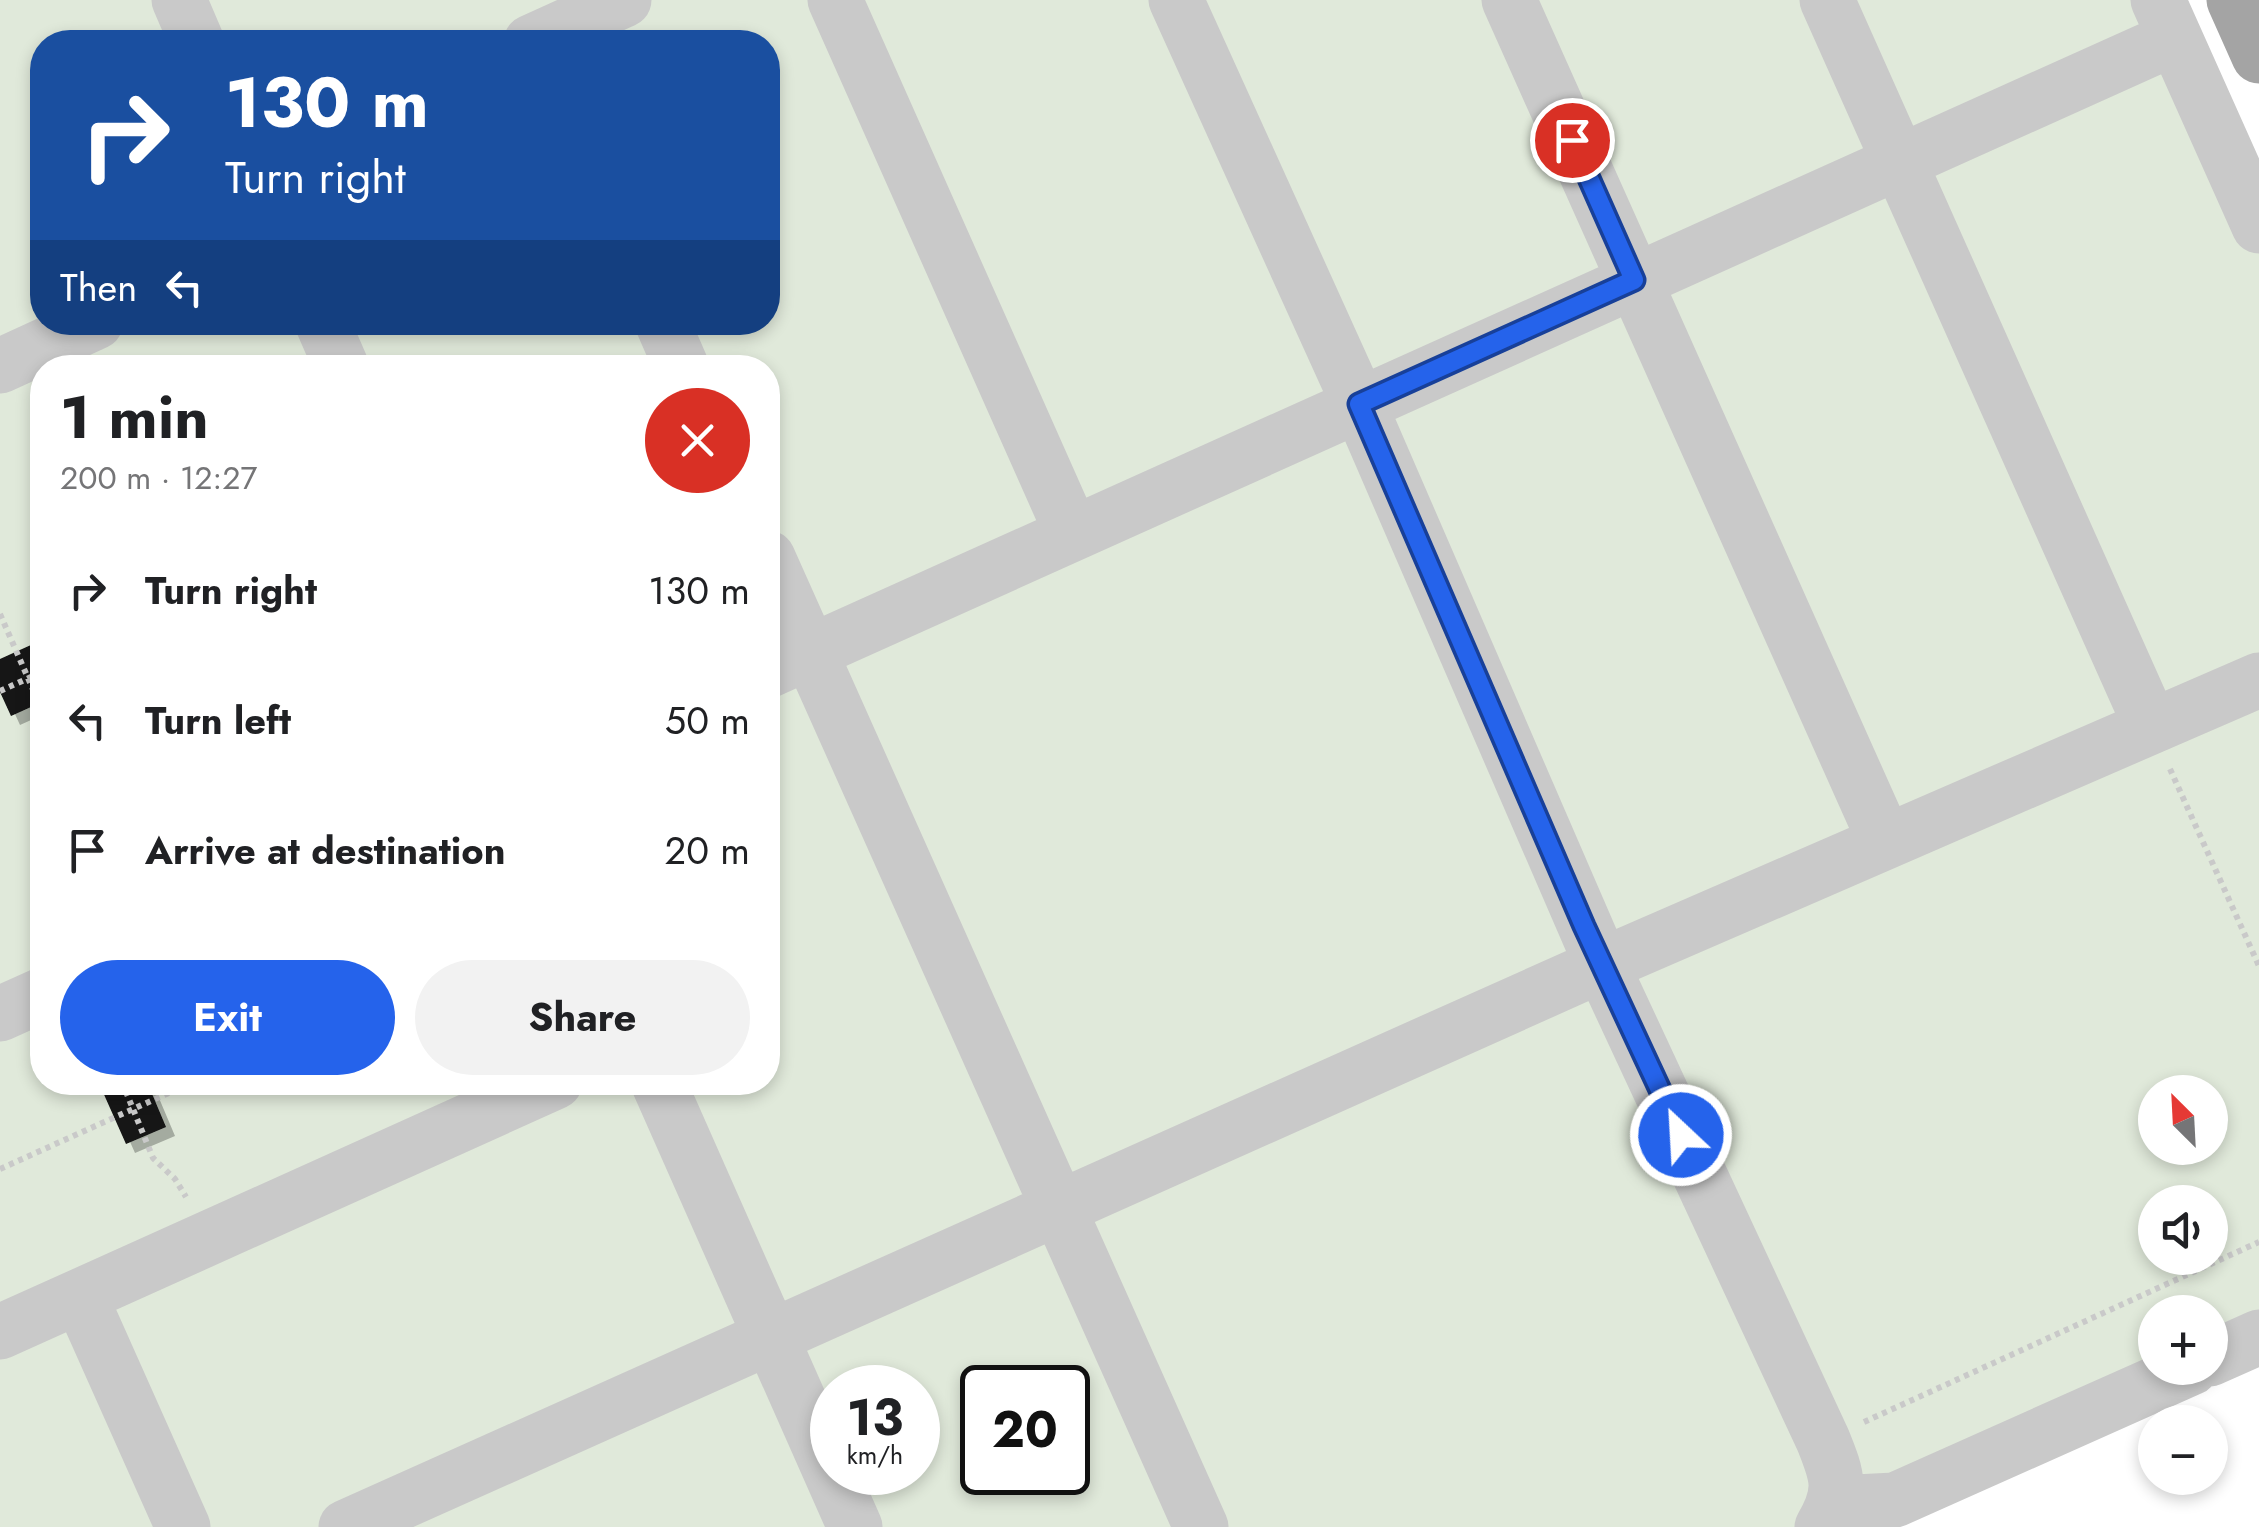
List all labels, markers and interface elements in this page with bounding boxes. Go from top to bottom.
text: 130 m [225,52,429,153]
icon: right [60,70,190,200]
pin [1530,98,1615,183]
icon: arrive [1545,113,1600,168]
text: Turn right [225,145,406,210]
text: Then [60,260,137,315]
icon: left [157,260,212,315]
text: 1 min [60,374,209,461]
button: close [645,388,750,493]
text: 200 m · 12:27 [60,455,257,501]
icon: right [60,563,115,618]
text: Turn right [145,563,317,618]
text: 130 m [648,563,750,618]
icon: left [60,693,115,748]
text: Turn left [145,693,291,748]
text: 50 m [665,693,750,748]
icon: arrive [60,823,115,878]
text: Arrive at destination [145,823,506,878]
text: 20 m [665,823,750,878]
button: Exit [60,960,395,1075]
button: Share [415,960,750,1075]
north arrow [2138,1075,2228,1165]
map controls [2138,1075,2228,1495]
position arrow [1629,1083,1733,1187]
button: sound [2138,1185,2228,1275]
button: + [2138,1295,2228,1385]
speed limit sign: 20 [960,1365,1090,1495]
text: 13 [847,1381,903,1454]
button: − [2138,1405,2228,1495]
text: km/h [847,1437,903,1473]

